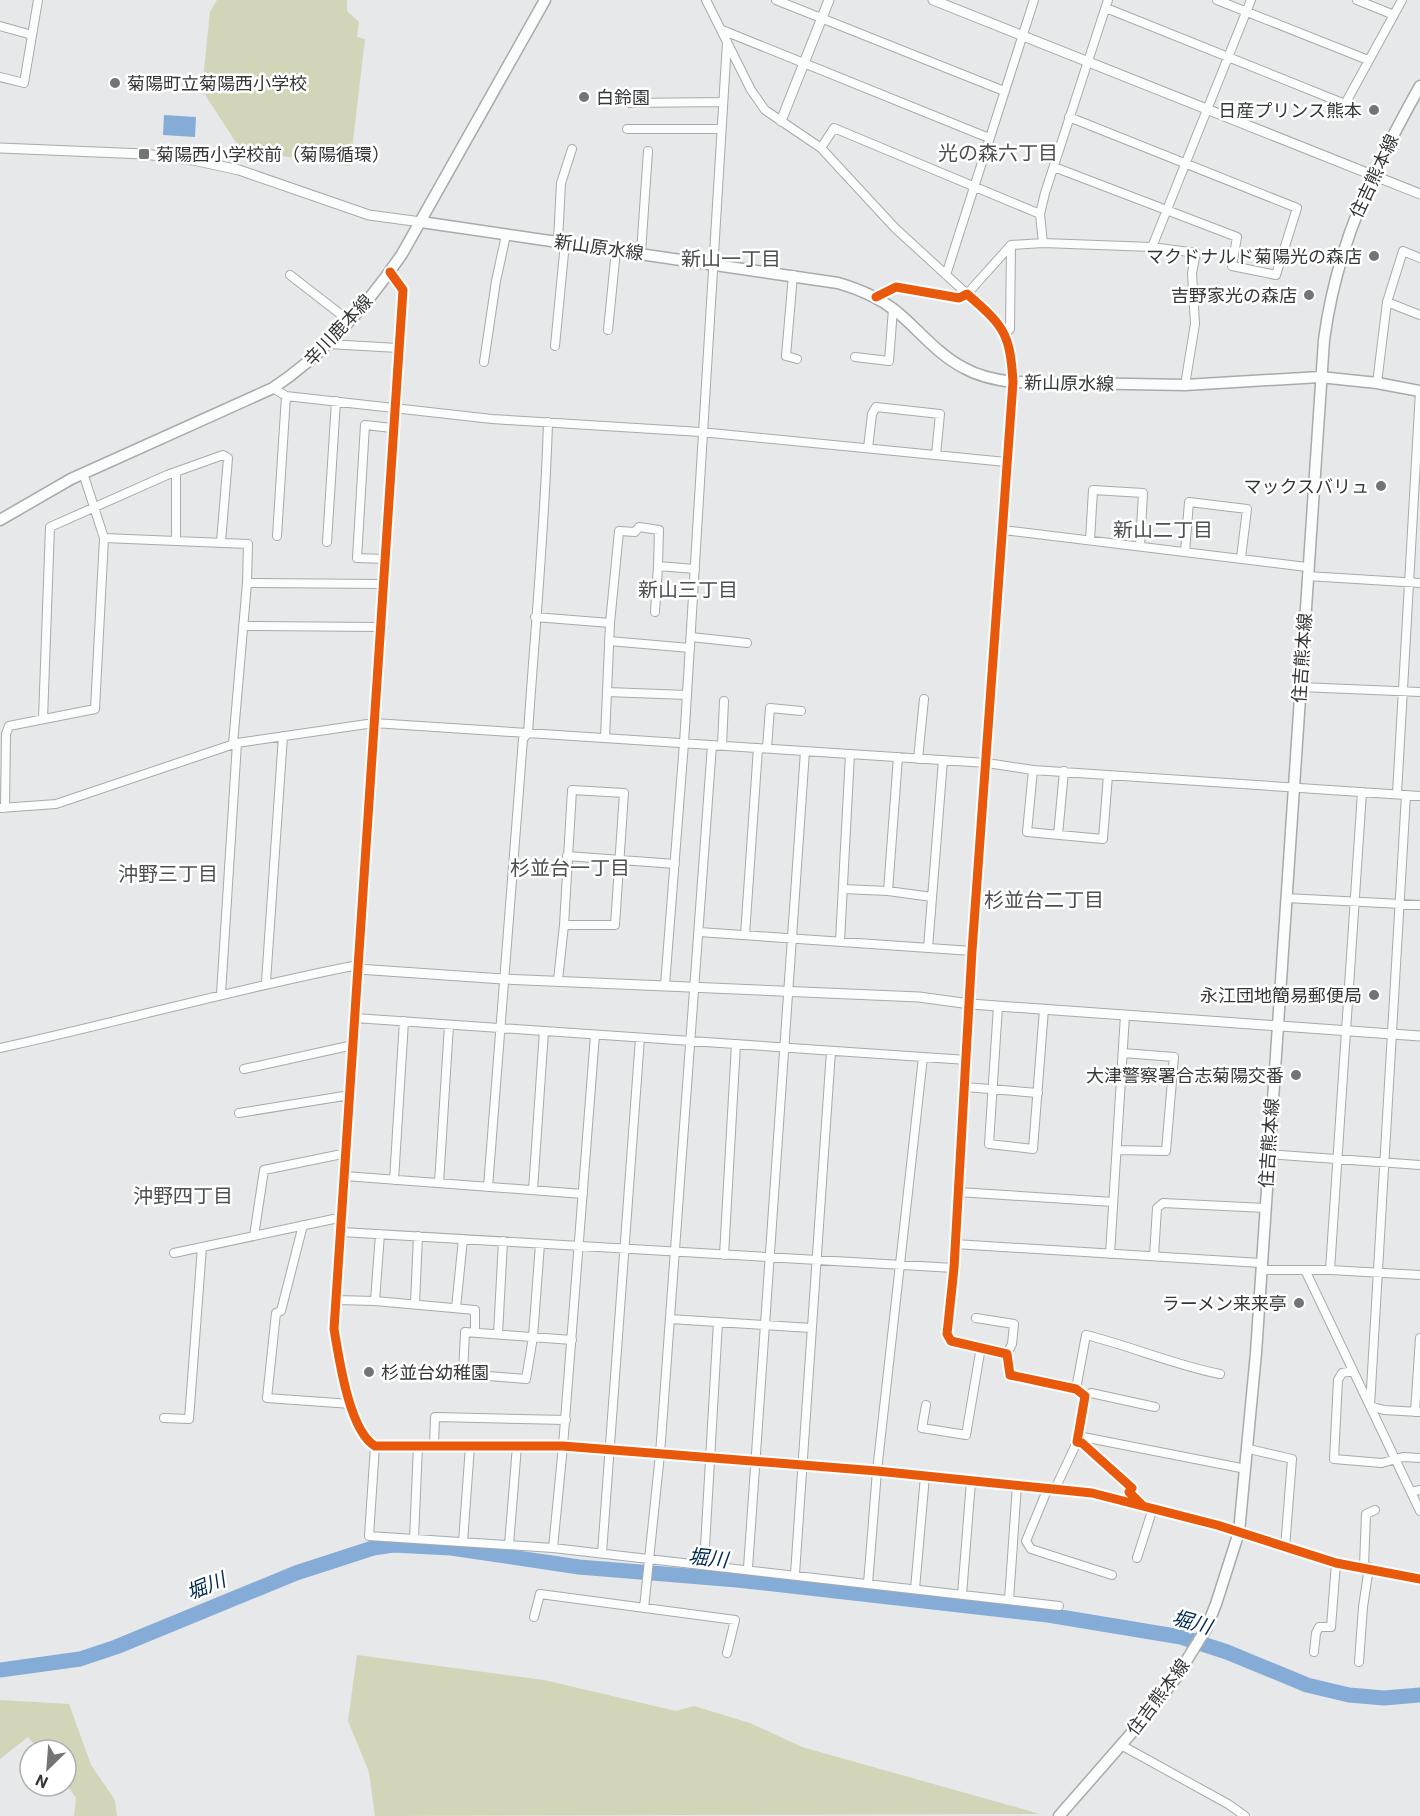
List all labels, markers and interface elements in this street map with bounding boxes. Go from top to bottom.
place label: 菊陽町立菊陽西小学校 [127,73,307,94]
marker: 菊陽町立菊陽西小学校 [108,76,122,90]
place label: 白鈴園 [596,87,650,108]
marker: 白鈴園 [577,90,591,104]
place label: 日産プリンス熊本 [1218,100,1362,121]
marker: 日産プリンス熊本 [1367,103,1381,117]
street label: 住吉熊本線 [1345,131,1403,221]
district label: 光の森六丁目 [938,141,1058,165]
place label: 菊陽西小学校前（菊陽循環） [156,144,390,165]
marker: 菊陽西小学校前（菊陽循環） [137,147,151,161]
street label: 新山原水線 [553,230,645,264]
place label: マクドナルド菊陽光の森店 [1146,246,1362,267]
district label: 新山一丁目 [681,247,781,271]
marker: マクドナルド菊陽光の森店 [1367,249,1381,263]
place label: 吉野家光の森店 [1171,285,1297,306]
marker: 吉野家光の森店 [1302,288,1316,302]
street label: 辛川鹿本線 [300,290,376,370]
street label: 新山原水線 [1024,372,1114,394]
place label: マックスバリュ [1244,476,1369,497]
marker: マックスバリュ [1374,479,1388,493]
district label: 新山二丁目 [1113,518,1213,542]
district label: 新山三丁目 [638,578,738,602]
street label: 住吉熊本線 [1288,612,1316,704]
district label: 杉並台一丁目 [510,856,630,880]
district label: 沖野三丁目 [118,862,218,886]
district label: 杉並台二丁目 [984,888,1104,912]
place label: 永江団地簡易郵便局 [1200,985,1362,1006]
marker: 永江団地簡易郵便局 [1367,988,1381,1002]
place label: 大津警察署合志菊陽交番 [1086,1065,1284,1086]
marker: 大津警察署合志菊陽交番 [1289,1068,1303,1082]
street label: 住吉熊本線 [1255,1097,1283,1189]
district label: 沖野四丁目 [133,1184,233,1208]
place label: ラーメン来来亭 [1162,1293,1287,1314]
marker: ラーメン来来亭 [1292,1296,1306,1310]
place label: 杉並台幼稚園 [381,1362,489,1383]
marker: 杉並台幼稚園 [362,1365,376,1379]
water label: 堀川 [687,1544,731,1572]
water label: 堀川 [183,1567,231,1605]
water label: 堀川 [1169,1605,1216,1640]
street label: 住吉熊本線 [1123,1655,1193,1739]
north arrow [18,1738,78,1798]
text: N [33,1770,51,1792]

